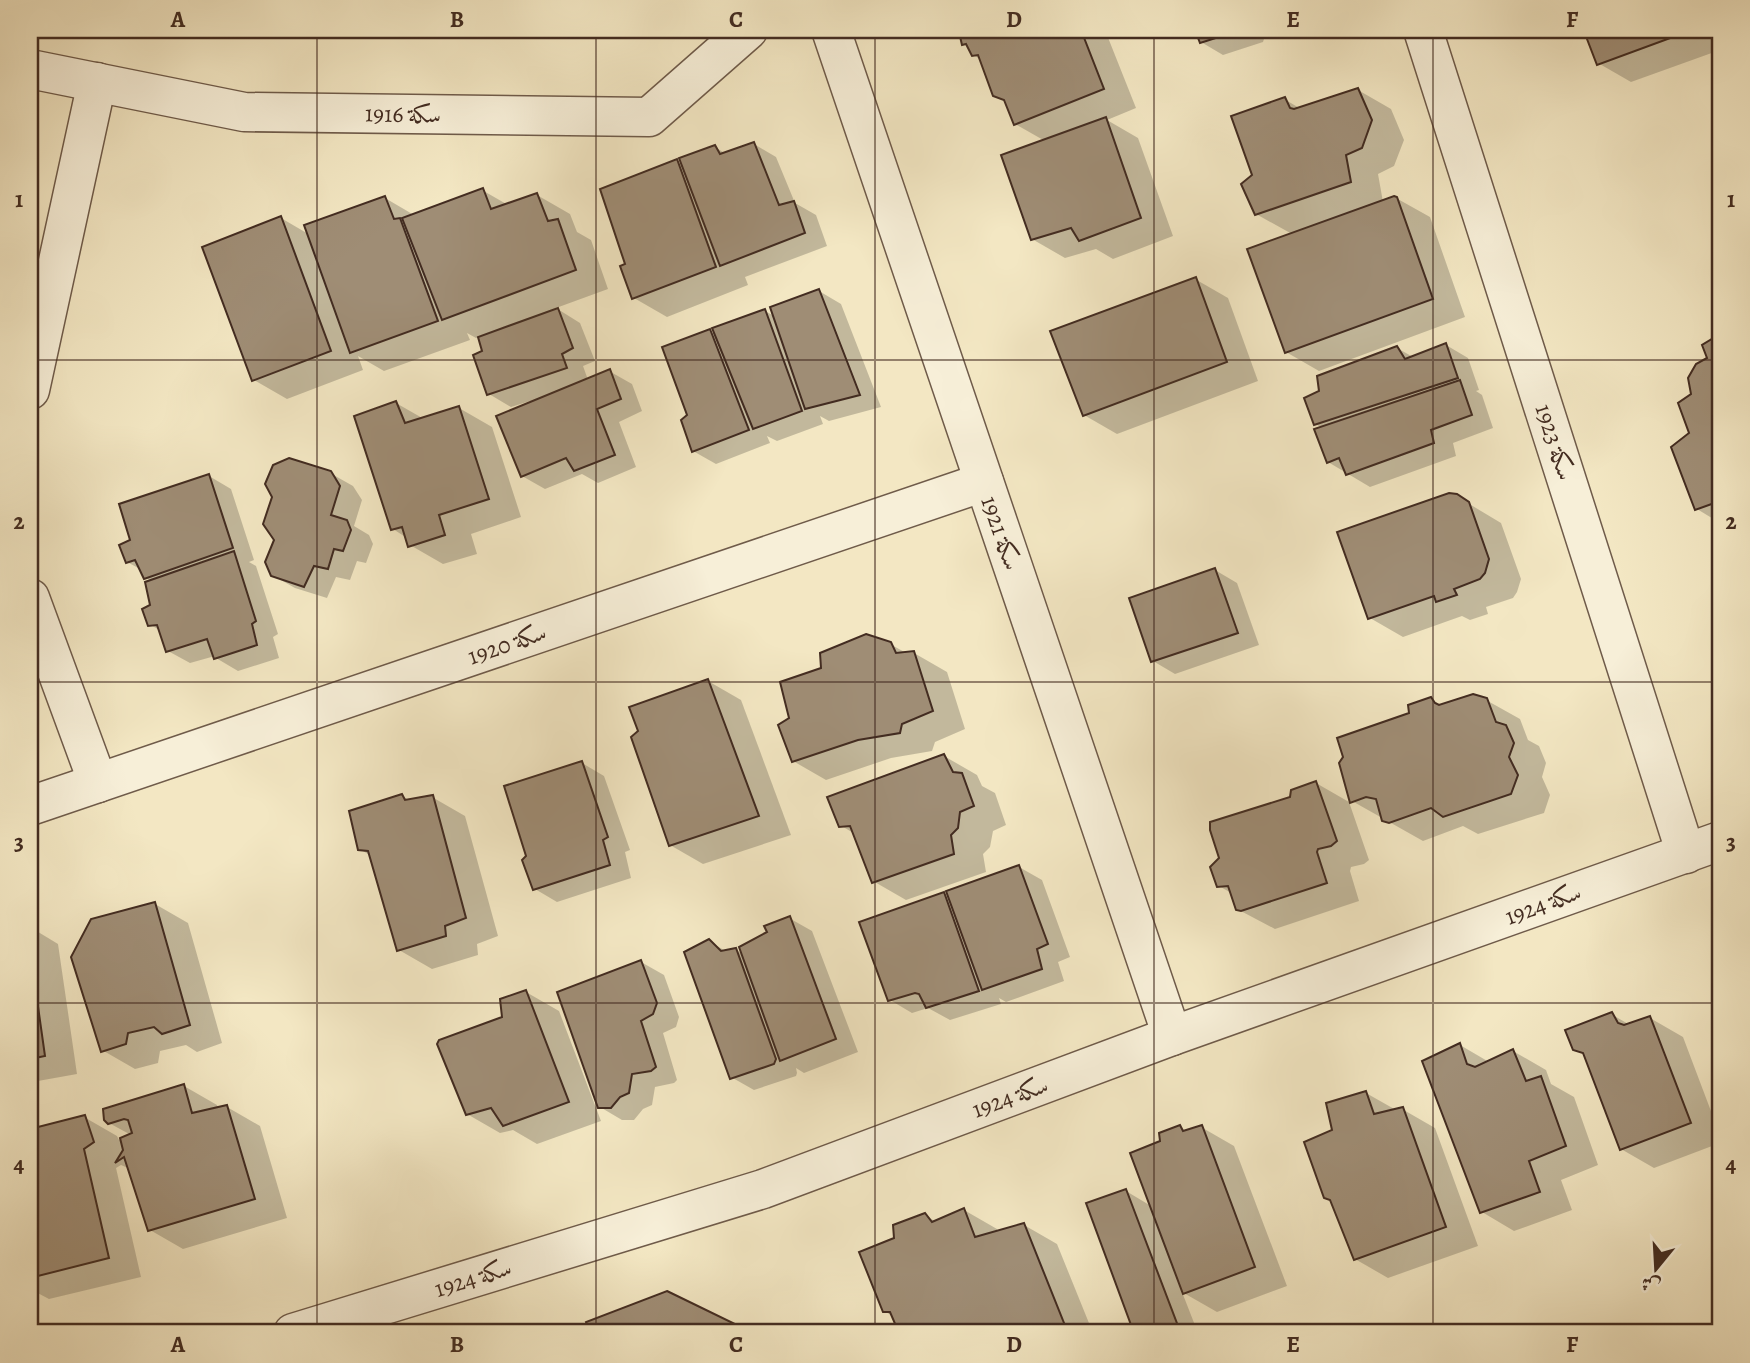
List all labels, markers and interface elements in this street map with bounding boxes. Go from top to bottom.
text: A [170,4,186,35]
text: B [450,4,464,35]
text: C [729,4,743,35]
text: D [1006,4,1022,35]
text: E [1286,4,1300,35]
text: F [1566,4,1579,35]
street label: سكة 1916 [365,97,441,131]
text: 1 [15,184,23,215]
text: 1 [1727,184,1735,215]
street label: سكة 1923 [1528,400,1582,484]
street label: سكة 1921 [973,492,1029,574]
text: 2 [13,506,25,537]
text: 2 [1725,506,1737,537]
street label: سكة 1920 [464,616,550,672]
text: 3 [14,827,24,858]
text: 3 [1726,827,1736,858]
street label: سكة 1924 [1500,875,1586,933]
street label: سكة 1924 [967,1068,1053,1126]
text: 4 [14,1149,25,1180]
text: 4 [1726,1149,1737,1180]
north arrow [1620,1234,1690,1304]
street label: سكة 1924 [431,1251,515,1305]
text: ش [1638,1269,1664,1299]
text: A [170,1329,186,1360]
text: B [450,1329,464,1360]
text: C [729,1329,743,1360]
text: D [1006,1329,1022,1360]
text: E [1286,1329,1300,1360]
text: F [1566,1329,1579,1360]

